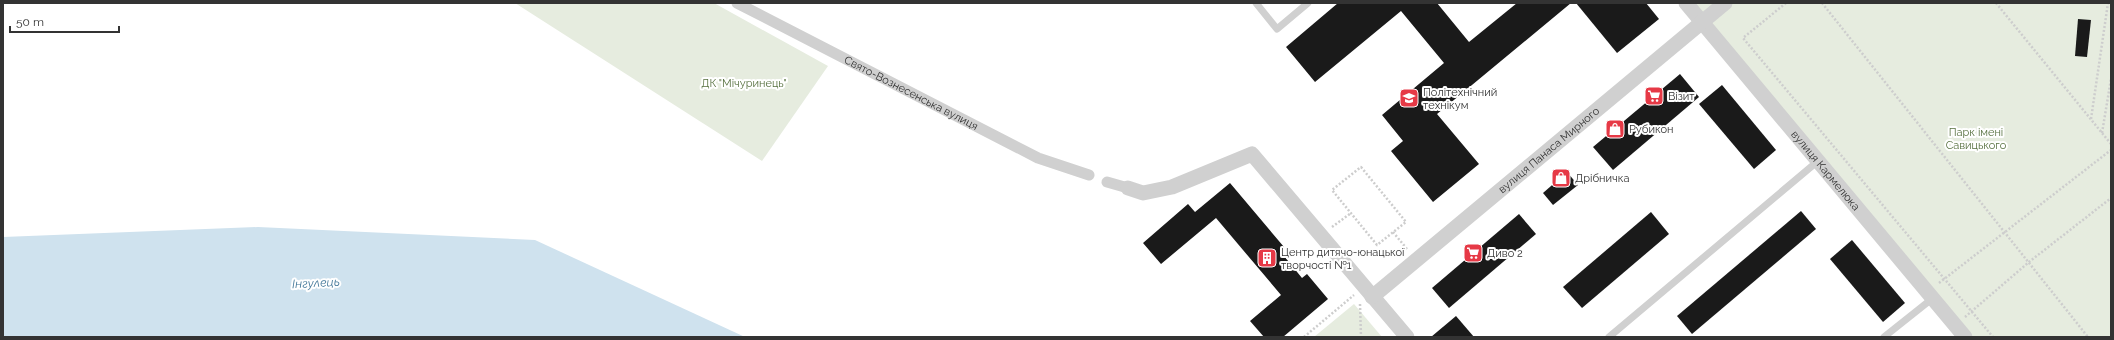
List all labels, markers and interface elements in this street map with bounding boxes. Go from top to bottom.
scale bar [10,8,119,34]
text: 50 m [16,15,44,29]
street label: Свято-Вознесенська вулиця [842,53,980,133]
park label: ДК "Мічуринець" [701,77,787,90]
supermarket icon: Візит [1643,85,1665,107]
place label: Політехнічний технікум [1423,86,1497,112]
school or university icon: Політехнічний технікум [1398,87,1420,109]
place label: Візит [1668,90,1695,103]
street label: вулиця Панаса Мирного [1496,104,1603,196]
shop icon: Рубикон [1604,118,1626,140]
place label: Рубикон [1629,123,1673,136]
park label: Парк імені Савицького [1946,126,2007,152]
street label: вулиця Кармелюка [1788,128,1862,213]
shop icon: Дрібничка [1550,167,1572,189]
place label: Дрібничка [1575,172,1629,185]
supermarket icon: Диво 2 [1462,242,1484,264]
place label: Центр дитячо-юнацької творчості №1 [1281,246,1405,272]
building icon: Центр дитячо-юнацької творчості №1 [1256,247,1278,269]
place label: Диво 2 [1487,247,1523,260]
water label: Інгулець [292,275,340,291]

